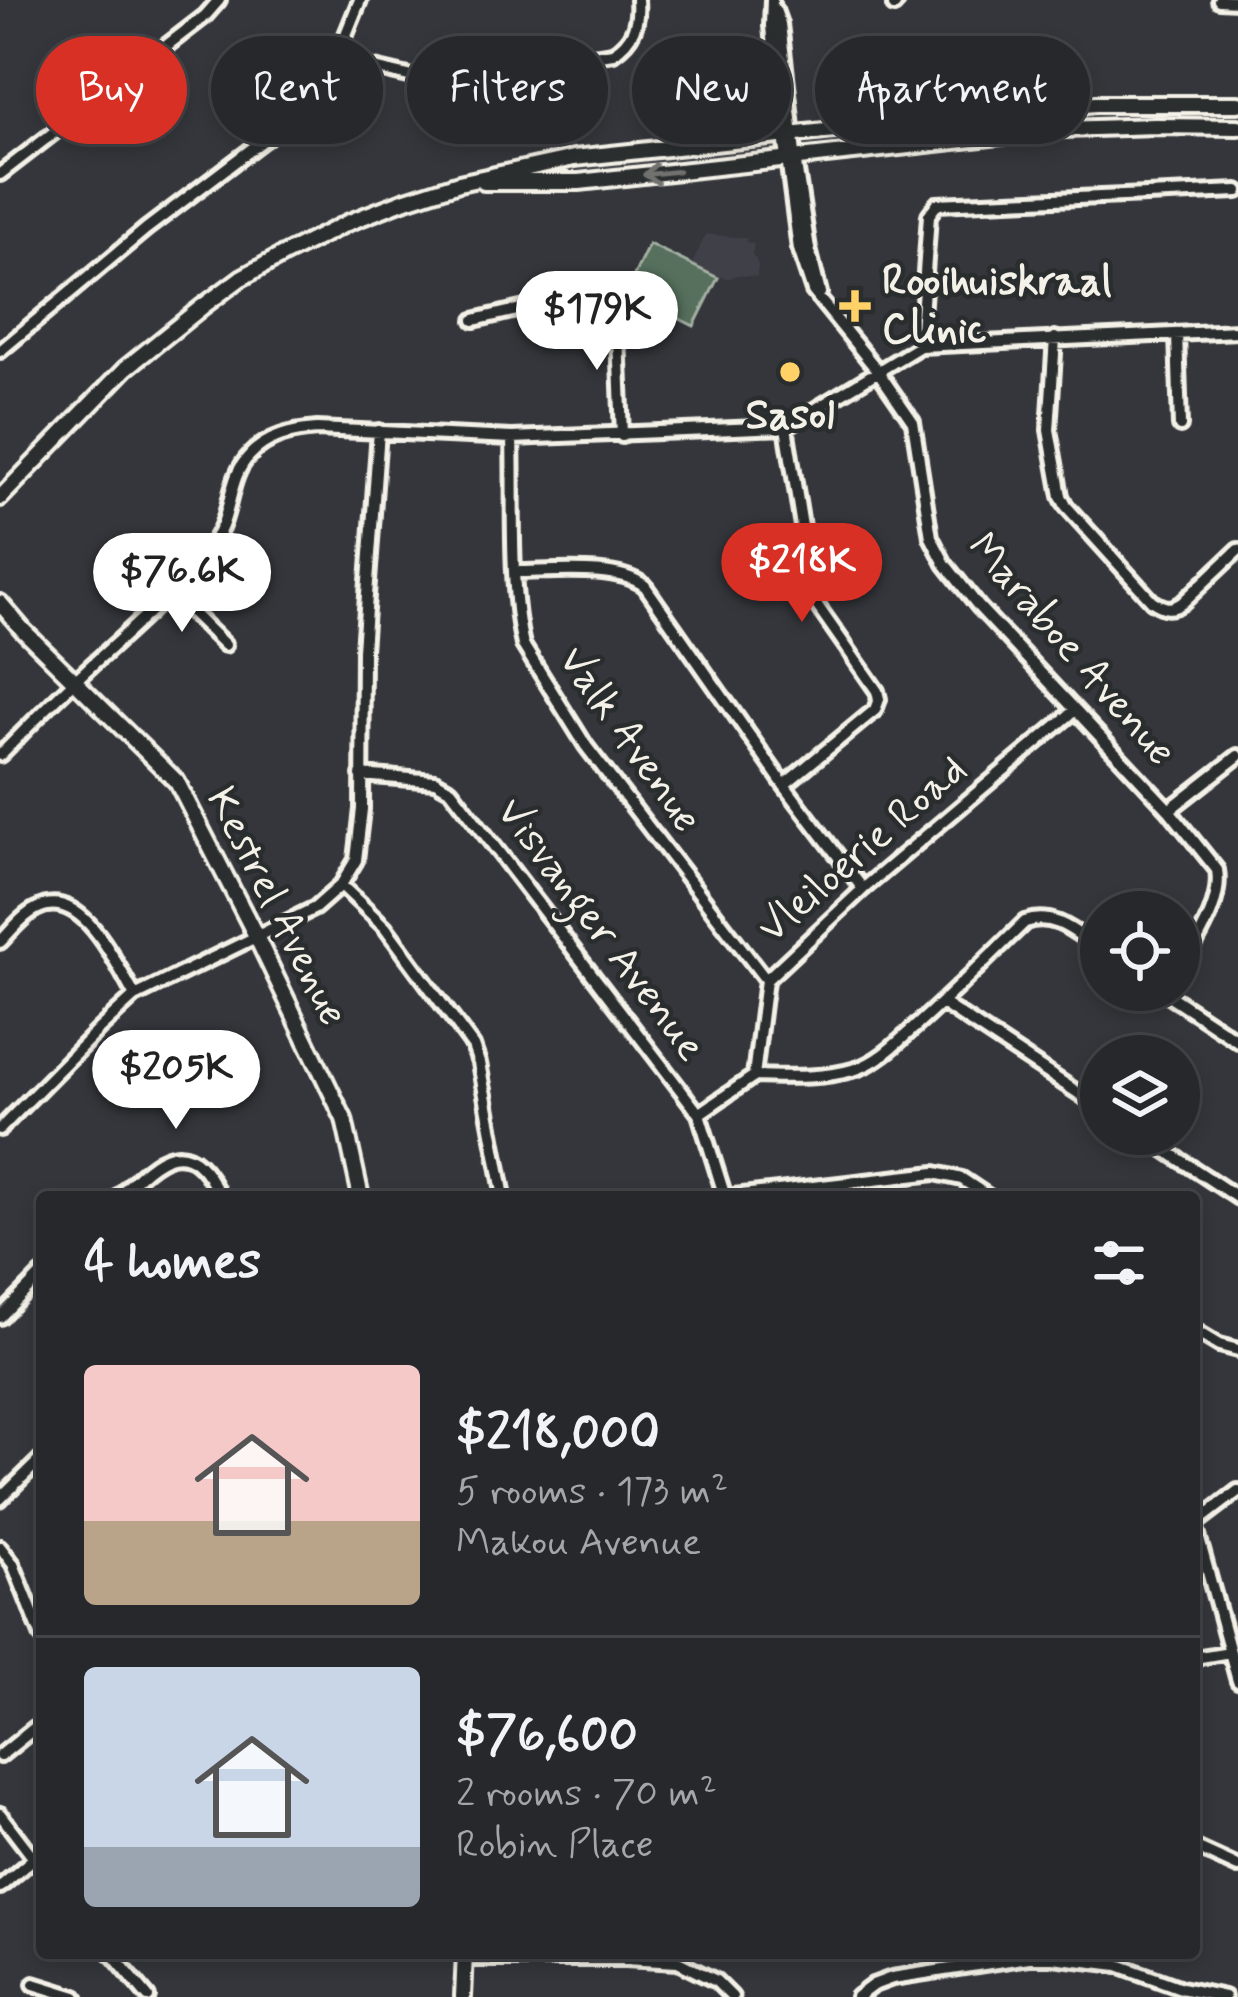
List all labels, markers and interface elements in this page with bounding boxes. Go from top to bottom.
chip: Buy [36,36,187,144]
chip: Rent [211,36,383,144]
chip: Filters [407,36,608,144]
chip: New [632,36,791,144]
chip: Apartment [815,36,1090,144]
one-way arrow [642,162,681,185]
place label: Rooihuiskraal Clinic [882,255,1112,358]
pin: $179K [513,271,681,373]
text: $179K [543,284,651,335]
marker: Rooihuiskraal Clinic [839,290,871,322]
marker: Sasol [777,359,803,385]
place label: Sasol [745,389,835,444]
street label: Maraboe Avenue [954,522,1188,778]
pin: $218K [718,523,886,625]
pin: $76.6K [84,533,280,635]
text: $218K [748,536,856,587]
text: $76.6K [120,546,244,597]
street label: Valk Avenue [545,636,713,844]
street label: Vleiloerie Road [747,744,979,956]
street label: Kestrel Avenue [192,778,360,1036]
street label: Visvanger Avenue [480,787,717,1075]
map controls [1080,891,1200,1155]
button: locate [1080,891,1200,1011]
pin: $205K [92,1030,260,1132]
button: layers [1080,1035,1200,1155]
text: $205K [119,1043,233,1094]
text: 4 homes [84,1230,261,1296]
icon: filters [1086,1230,1152,1296]
text: $218,000 [456,1401,660,1467]
icon: home [180,1413,324,1557]
text: 5 rooms · 173 m² [456,1467,728,1518]
text: Makou Avenue [456,1518,701,1569]
text: $76,600 [456,1703,638,1769]
icon: home [180,1715,324,1859]
text: 2 rooms · 70 m² [456,1769,717,1820]
text: Robin Place [456,1820,654,1871]

